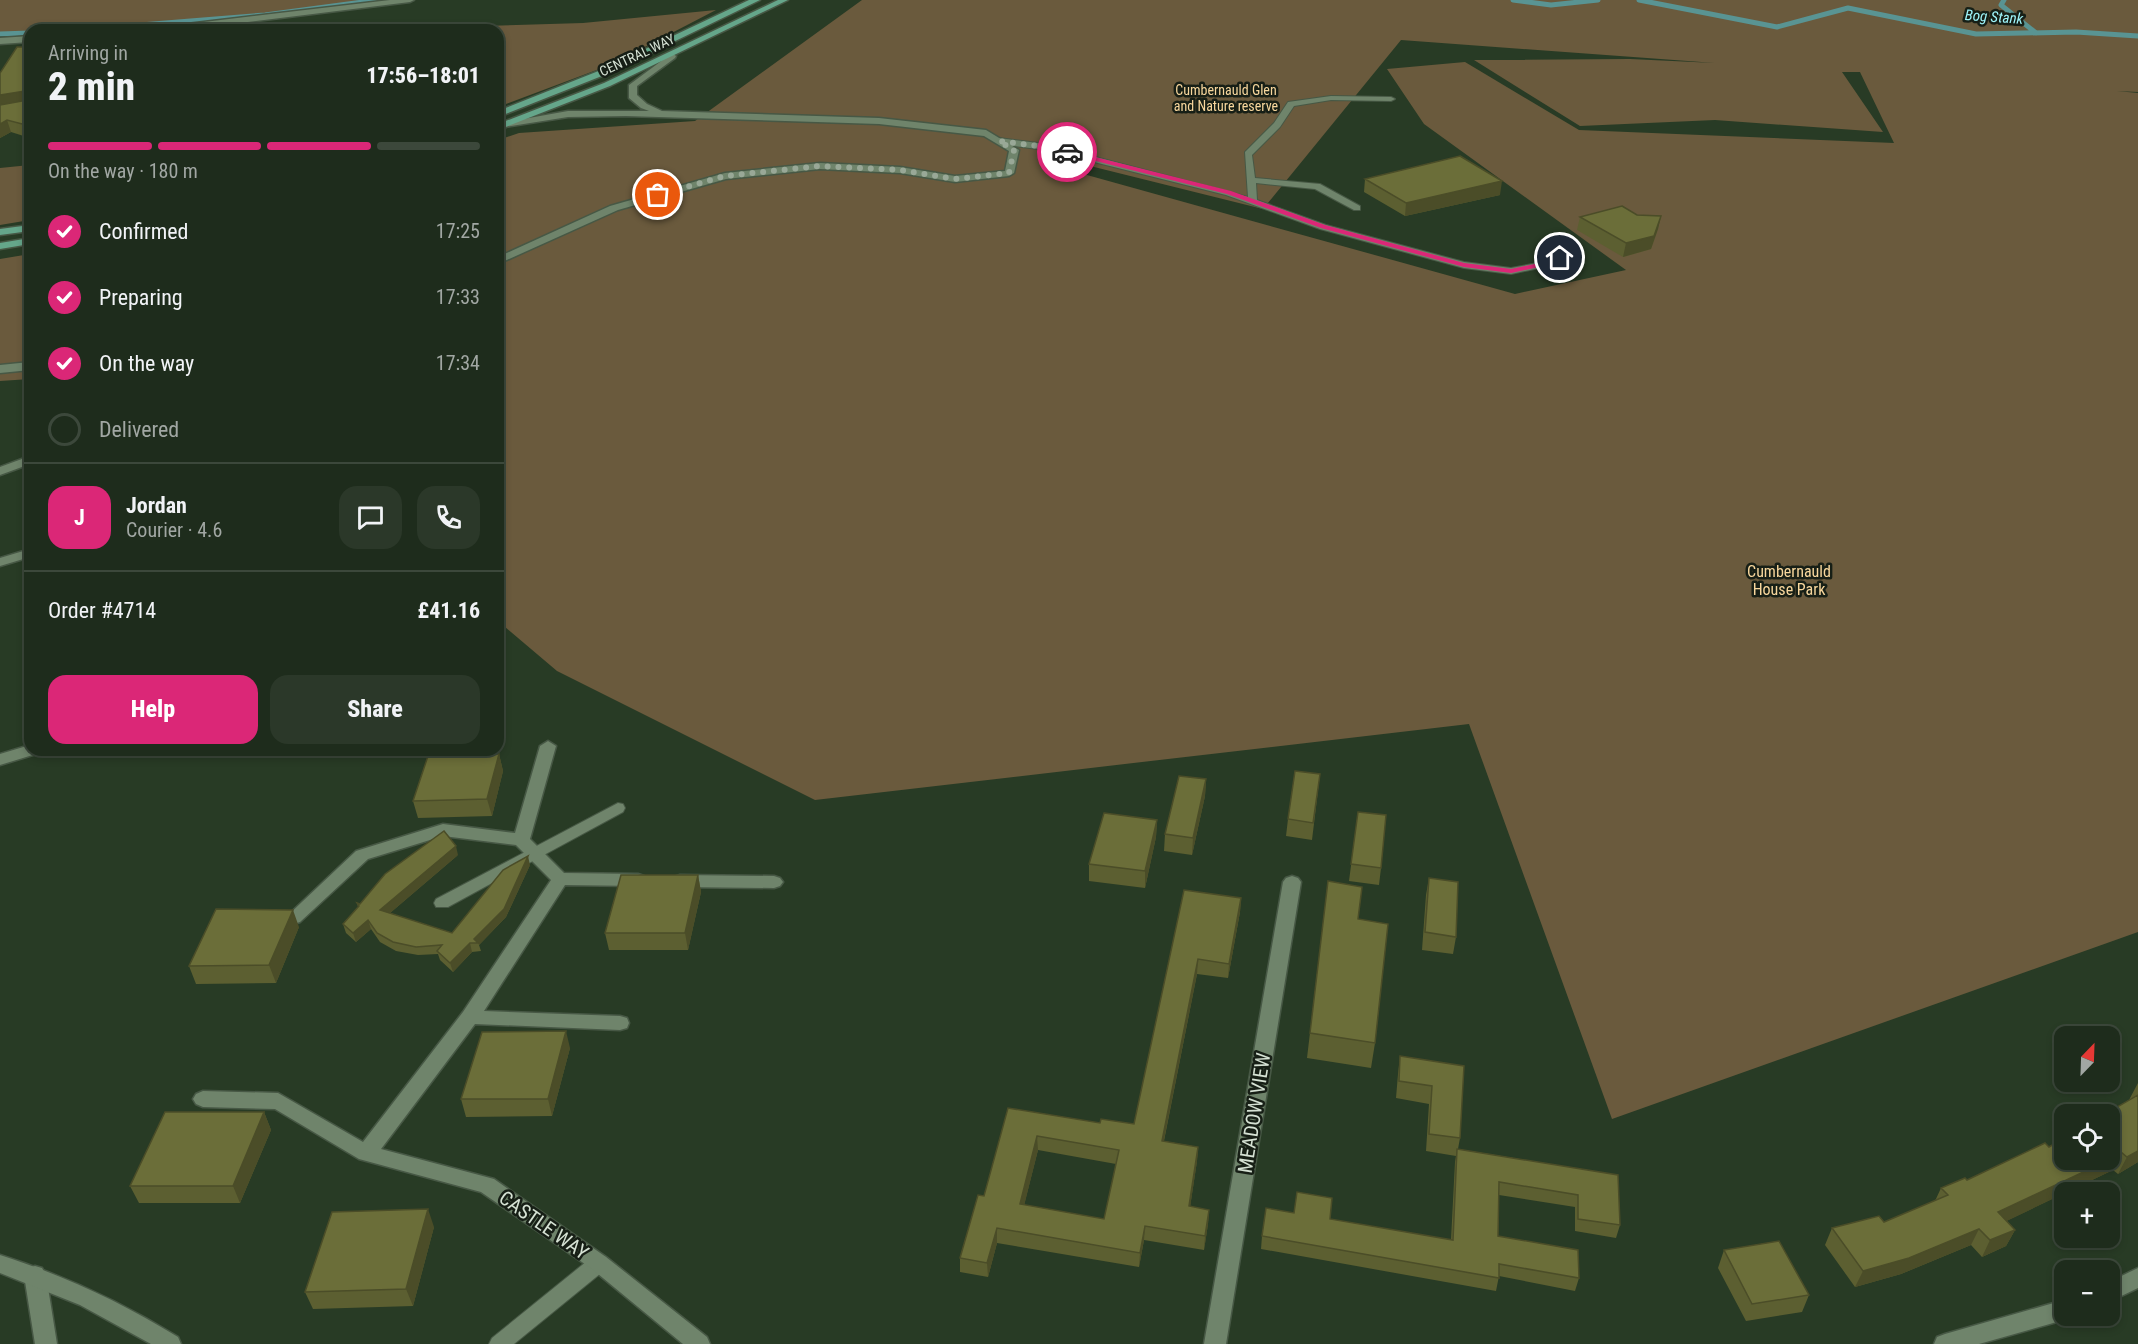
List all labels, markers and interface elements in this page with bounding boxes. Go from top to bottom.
water label: Bog Stank [1964,6,2024,28]
street label: CENTRAL WAY [597,30,678,79]
text: Arriving in [48,41,128,65]
text: 17:56–18:01 [366,63,480,88]
text: 2 min [48,64,135,110]
park label: Cumbernauld Glen and Nature reserve [1174,82,1279,114]
courier [1037,122,1097,182]
icon: car [1051,136,1084,169]
text: On the way · 180 m [48,159,198,183]
pin [632,169,683,220]
icon: bag [641,178,674,211]
icon: check [48,215,81,248]
text: Confirmed [99,219,188,244]
text: 17:25 [436,219,480,243]
pin [1534,232,1585,283]
icon: home [1543,241,1576,274]
icon: check [48,281,81,314]
text: Preparing [99,285,183,310]
text: 17:33 [436,285,480,309]
icon: check [48,347,81,380]
text: On the way [99,351,194,376]
text: 17:34 [436,351,480,375]
text: Delivered [99,417,179,442]
button: chat [339,486,402,549]
button: phone [417,486,480,549]
text: Jordan [126,493,187,518]
text: J [74,505,85,530]
text: Courier · 4.6 [126,518,222,542]
park label: Cumbernauld House Park [1747,562,1831,599]
text: Order #4714 [48,598,156,623]
text: £41.16 [418,598,480,623]
button: Help [48,675,258,744]
button: Share [270,675,480,744]
north arrow [2054,1026,2120,1092]
map controls [2054,1026,2120,1326]
street label: MEADOW VIEW [1233,1051,1275,1175]
button: locate [2054,1104,2120,1170]
button: + [2054,1182,2120,1248]
street label: CASTLE WAY [495,1185,594,1265]
button: − [2054,1260,2120,1326]

